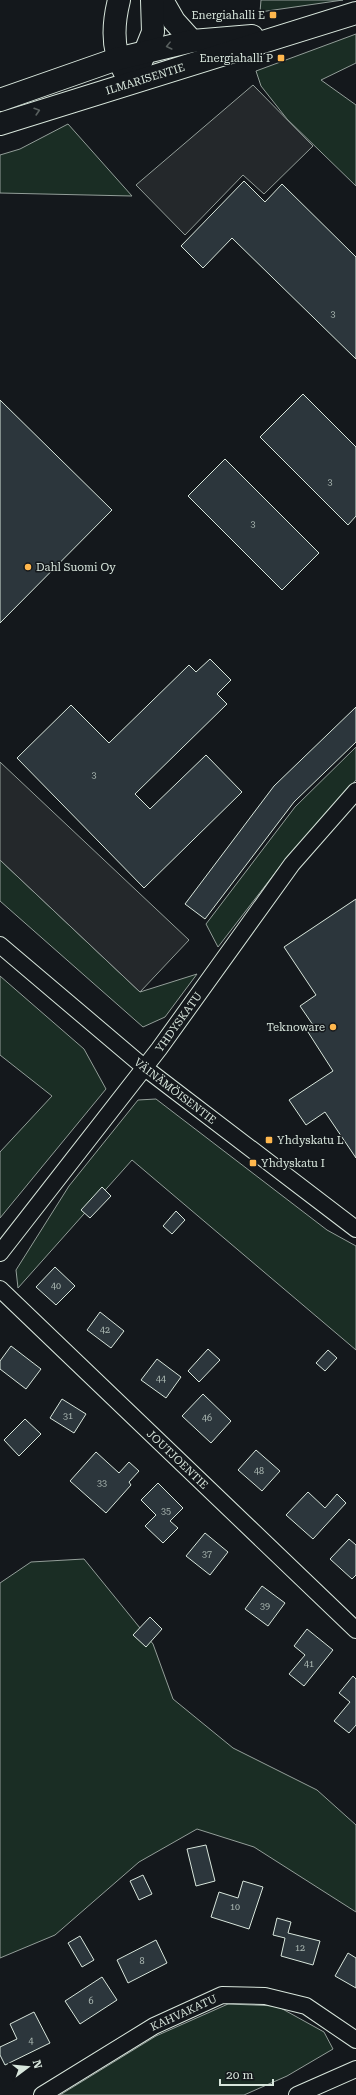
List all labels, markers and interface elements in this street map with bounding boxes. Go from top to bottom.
place label: Energiahalli E [192,9,265,22]
marker: Energiahalli E [268,10,278,20]
one-way arrow [166,42,172,50]
place label: Energiahalli P [199,52,273,65]
marker: Energiahalli P [276,53,286,63]
street label: ILMARISENTIE [104,61,186,98]
one-way arrow [33,107,40,116]
house number: 3 [330,309,336,319]
house number: 3 [327,477,333,487]
house number: 3 [250,519,256,529]
place label: Dahl Suomi Oy [36,561,116,574]
marker: Dahl Suomi Oy [23,562,33,572]
house number: 3 [91,770,97,780]
street label: YHDYSKATU [153,990,205,1055]
place label: Teknoware [266,1021,325,1034]
marker: Teknoware [328,1022,338,1032]
street label: VÄINÄMÖISENTIE [131,1056,218,1127]
place label: Yhdyskatu L [277,1134,344,1147]
marker: Yhdyskatu L [264,1135,274,1145]
place label: Yhdyskatu I [261,1157,325,1170]
marker: Yhdyskatu I [248,1158,258,1168]
house number: 40 [51,1281,61,1291]
house number: 42 [100,1325,110,1335]
house number: 44 [156,1374,166,1384]
house number: 31 [63,1411,73,1421]
house number: 46 [202,1413,212,1423]
street label: JOUTJOENTIE [144,1427,211,1492]
house number: 48 [254,1466,264,1476]
house number: 33 [97,1478,107,1488]
house number: 35 [161,1506,171,1516]
house number: 37 [202,1549,212,1559]
house number: 39 [260,1601,270,1611]
house number: 41 [304,1659,314,1669]
house number: 10 [230,1902,240,1912]
house number: 12 [295,1943,305,1953]
house number: 8 [139,1956,145,1966]
street label: KAHVAKATU [148,1992,219,2034]
house number: 6 [88,1996,94,2006]
house number: 4 [28,2036,34,2046]
north arrow [8,2047,48,2087]
text: N [30,2059,45,2071]
scale bar [220,2061,273,2087]
text: 20 m [226,2068,253,2082]

